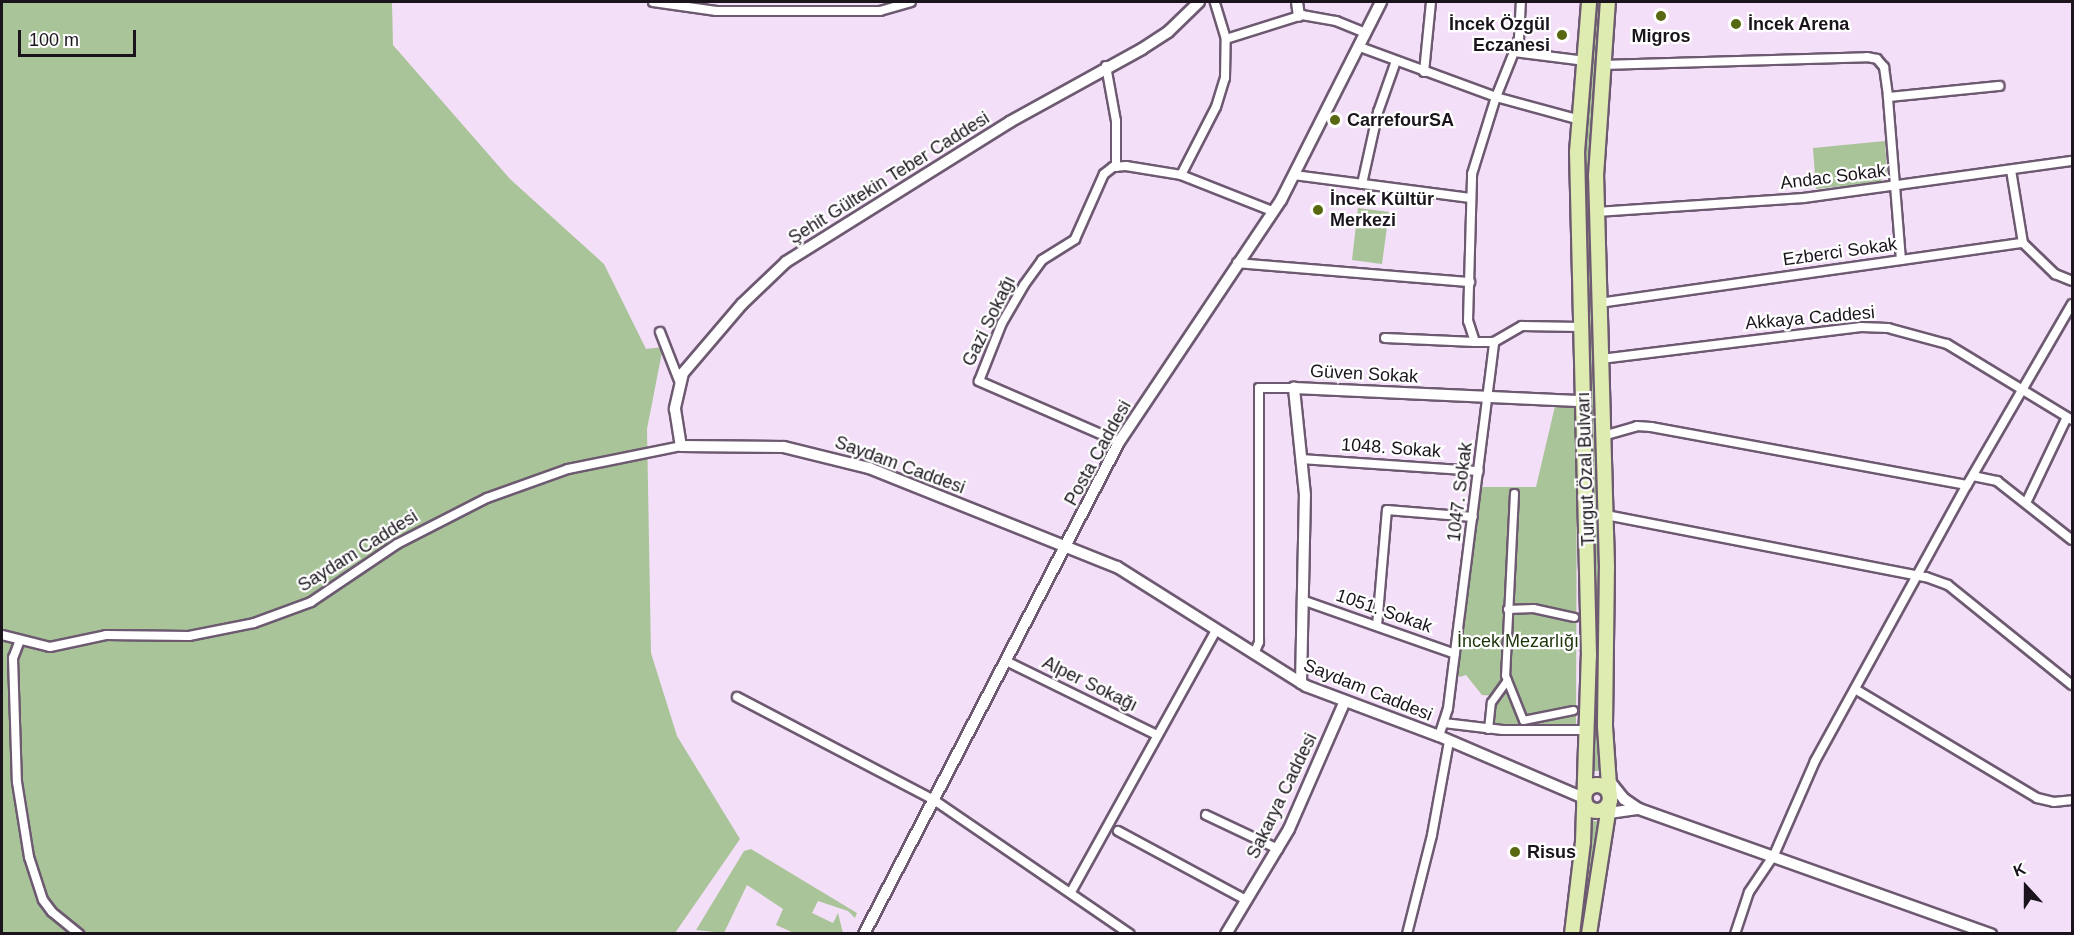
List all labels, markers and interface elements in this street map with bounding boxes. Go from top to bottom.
marker: Migros [1654,9,1668,23]
place label: İncek Arena [1748,13,1850,35]
place label: İncek Özgül Eczanesi [1449,14,1550,57]
marker: İncek Arena [1729,17,1743,31]
scale bar [21,18,140,56]
place label: Migros [1631,25,1691,47]
marker: İncek Özgül Eczanesi [1555,28,1569,42]
text: 100 m [29,30,79,50]
street label: Şehit Gültekin Teber Caddesi [784,107,994,249]
place label: CarrefourSA [1347,109,1454,131]
marker: CarrefourSA [1328,113,1342,127]
street label: Andac Sokak [1779,160,1887,194]
place label: İncek Kültür Merkezi [1330,189,1434,232]
marker: İncek Kültür Merkezi [1311,203,1325,217]
street label: Ezberci Sokak [1782,233,1898,271]
street label: Gazi Sokağı [958,272,1020,370]
street label: Akkaya Caddesi [1744,302,1876,334]
street label: Güven Sokak [1309,360,1419,388]
street label: Turgut Özal Bulvarı [1573,391,1599,547]
street label: Posta Caddesi [1060,397,1136,509]
street label: Saydam Caddesi [832,431,968,499]
street label: 1048. Sokak [1340,434,1442,462]
street label: 1047. Sokak [1443,441,1477,543]
street label: Saydam Caddesi [294,506,422,596]
street label: 1051. Sokak [1333,584,1435,638]
park label: İncek Mezarlığı [1457,630,1579,652]
street label: Alper Sokağı [1039,652,1141,716]
street label: Saydam Caddesi [1300,654,1436,726]
street label: Sakarya Caddesi [1242,730,1322,862]
place label: Risus [1527,841,1576,863]
marker: Risus [1508,845,1522,859]
north arrow [1996,857,2056,917]
text: K [2011,860,2028,880]

